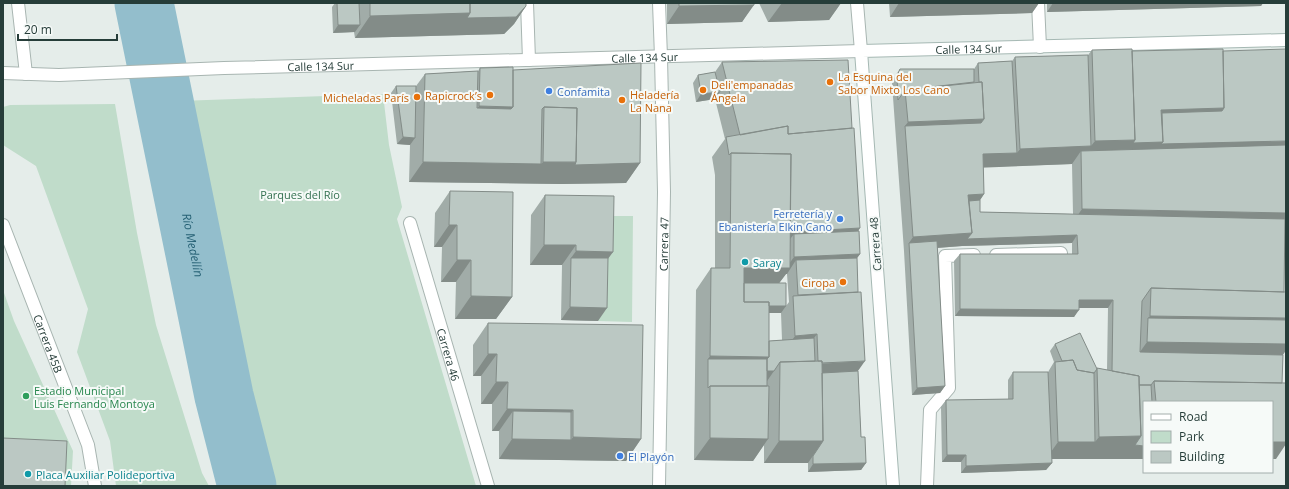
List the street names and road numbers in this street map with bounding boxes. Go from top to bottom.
street label: Calle 134 Sur [935,40,1003,57]
street label: Calle 134 Sur [611,48,679,65]
street label: Calle 134 Sur [287,57,355,74]
street label: Carrera 48 [866,216,884,272]
street label: Carrera 47 [655,217,671,271]
street label: Carrera 45B [31,312,67,375]
street label: Carrera 46 [434,326,464,383]

